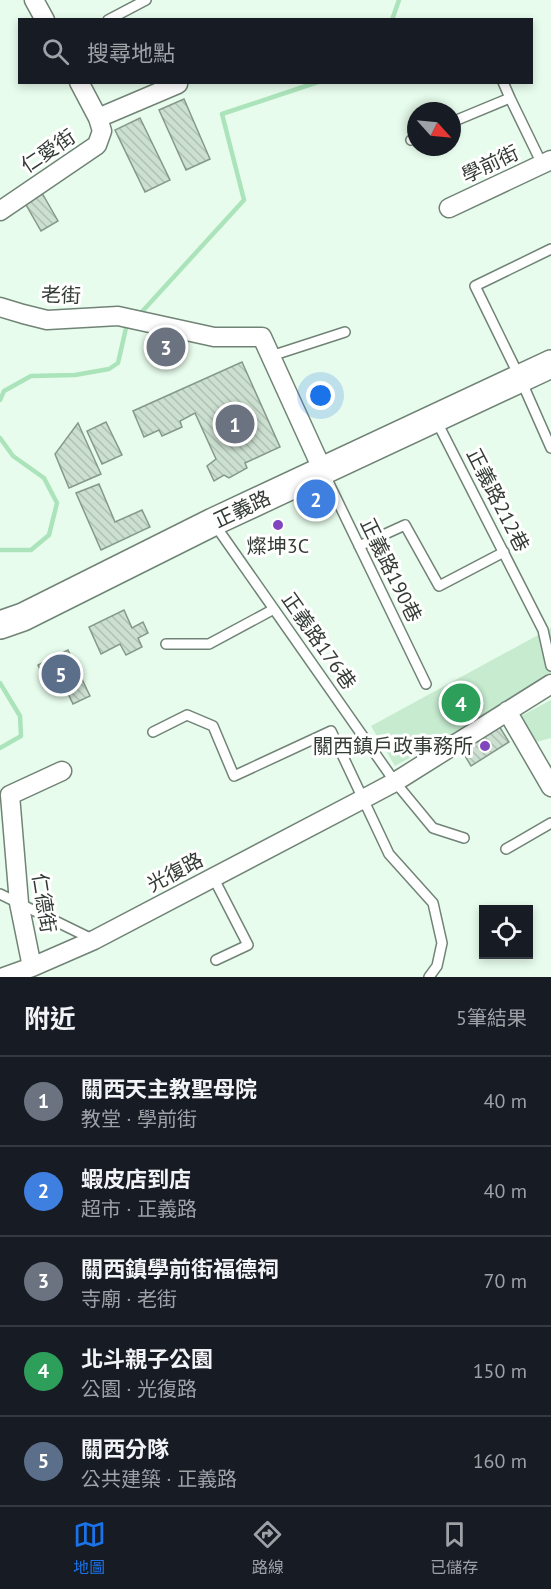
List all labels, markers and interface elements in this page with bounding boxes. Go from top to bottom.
search box [18,18,533,84]
icon: search [39,35,72,68]
text: 搜尋地點 [87,39,175,67]
north arrow [407,102,461,156]
street label: 仁愛街 [16,123,80,179]
street label: 學前街 [457,140,523,188]
street label: 老街 [41,281,81,309]
pin: 3 [146,324,186,370]
your location [306,381,335,410]
pin: 1 [216,402,254,446]
street label: 正義路212巷 [461,444,535,556]
pin: 2 [296,476,336,522]
street label: 正義路 [209,485,275,533]
street label: 正義路190巷 [355,514,427,626]
marker: 燦坤3C [271,518,285,532]
place label: 燦坤3C [247,533,309,559]
street label: 正義路176巷 [276,587,362,695]
pin: 5 [42,652,80,696]
pin: 4 [442,680,480,726]
place label: 關西鎮戶政事務所 [313,733,473,759]
marker: 關西鎮戶政事務所 [478,739,492,753]
street label: 光復路 [142,846,208,898]
street label: 仁德街 [26,871,62,935]
map controls [479,905,533,959]
button: locate [479,905,533,959]
text: 附近 [24,1002,76,1035]
text: 5筆結果 [456,1005,527,1031]
text: 關西天主教聖母院 [81,1075,257,1103]
text: 1 [38,1088,49,1114]
text: 40 m [484,1088,527,1114]
text: 教堂 · 學前街 [81,1106,197,1132]
text: 蝦皮店到店 [81,1165,191,1193]
text: 2 [38,1178,49,1204]
text: 40 m [484,1178,527,1204]
text: 超市 · 正義路 [81,1196,197,1222]
text: 關西鎮學前街福德祠 [81,1255,279,1283]
text: 3 [38,1268,49,1294]
text: 70 m [484,1268,527,1294]
text: 寺廟 · 老街 [81,1286,177,1312]
text: 北斗親子公園 [81,1345,213,1373]
text: 4 [38,1358,49,1384]
text: 150 m [473,1358,527,1384]
text: 公園 · 光復路 [81,1376,197,1402]
text: 關西分隊 [81,1435,169,1463]
text: 5 [38,1448,49,1474]
text: 160 m [473,1448,527,1474]
text: 公共建築 · 正義路 [81,1466,237,1492]
tab: 地圖 [73,1518,106,1578]
tab: 路線 [251,1518,284,1578]
tab: 已儲存 [430,1518,478,1578]

